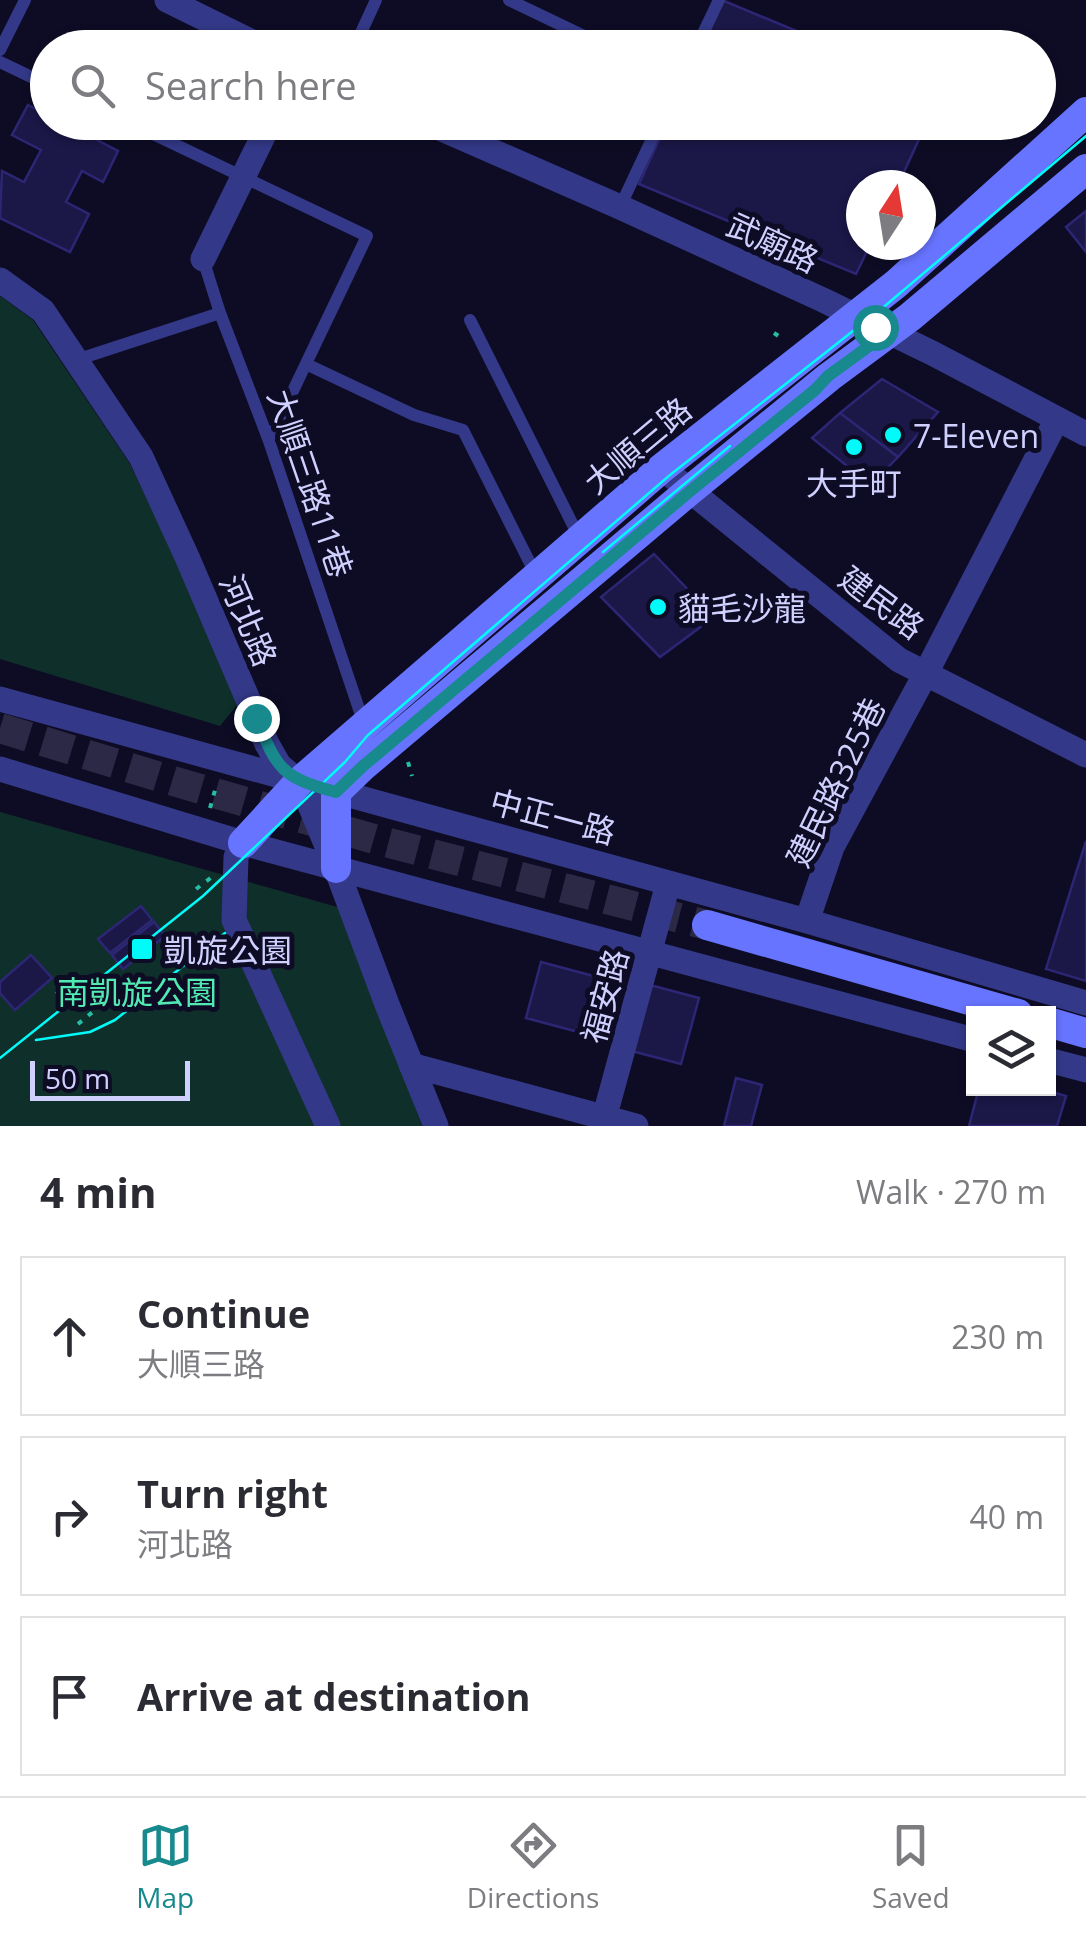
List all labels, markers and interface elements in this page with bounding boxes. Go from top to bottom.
search box [30,30,1056,140]
icon: search [65,58,120,113]
text: Search here [145,59,357,111]
north arrow [846,170,936,260]
street label: 武廟路 [720,202,826,282]
route start [853,305,899,351]
street label: 大順三路11巷 [259,383,363,583]
street label: 大順三路 [574,387,700,503]
place label: 7-Eleven [913,414,1039,457]
marker: 7-Eleven [882,424,904,446]
marker: 大手町 [843,436,865,458]
place label: 大手町 [806,461,902,504]
street label: 建民路 [831,556,933,648]
street label: 河北路 [210,567,288,673]
place label: 貓毛沙龍 [678,586,806,629]
marker: 貓毛沙龍 [647,596,669,618]
street label: 建民路325巷 [776,690,894,874]
route end [234,696,280,742]
street label: 中正一路 [486,779,620,853]
place label: 凱旋公園 [164,928,292,971]
marker: 凱旋公園 [129,936,155,962]
street label: 福安路 [571,944,637,1048]
park label: 南凱旋公園 [57,970,217,1013]
map controls [966,1006,1056,1096]
button: layers [966,1006,1056,1096]
scale bar [30,1056,190,1100]
text: 50 m [45,1059,110,1097]
text: 4 min [40,1163,157,1220]
text: Walk · 270 m [856,1170,1046,1213]
text: Continue [137,1287,310,1339]
icon: ahead [42,1309,97,1364]
text: 230 m [951,1315,1044,1358]
text: 大順三路 [137,1342,265,1385]
text: Turn right [137,1467,328,1519]
icon: right [42,1489,97,1544]
text: 40 m [969,1495,1044,1538]
text: 河北路 [137,1522,233,1565]
icon: arrive [42,1669,97,1724]
text: Arrive at destination [137,1670,531,1722]
tab: Map [136,1818,194,1916]
tab: Directions [467,1818,599,1916]
tab: Saved [872,1818,950,1916]

